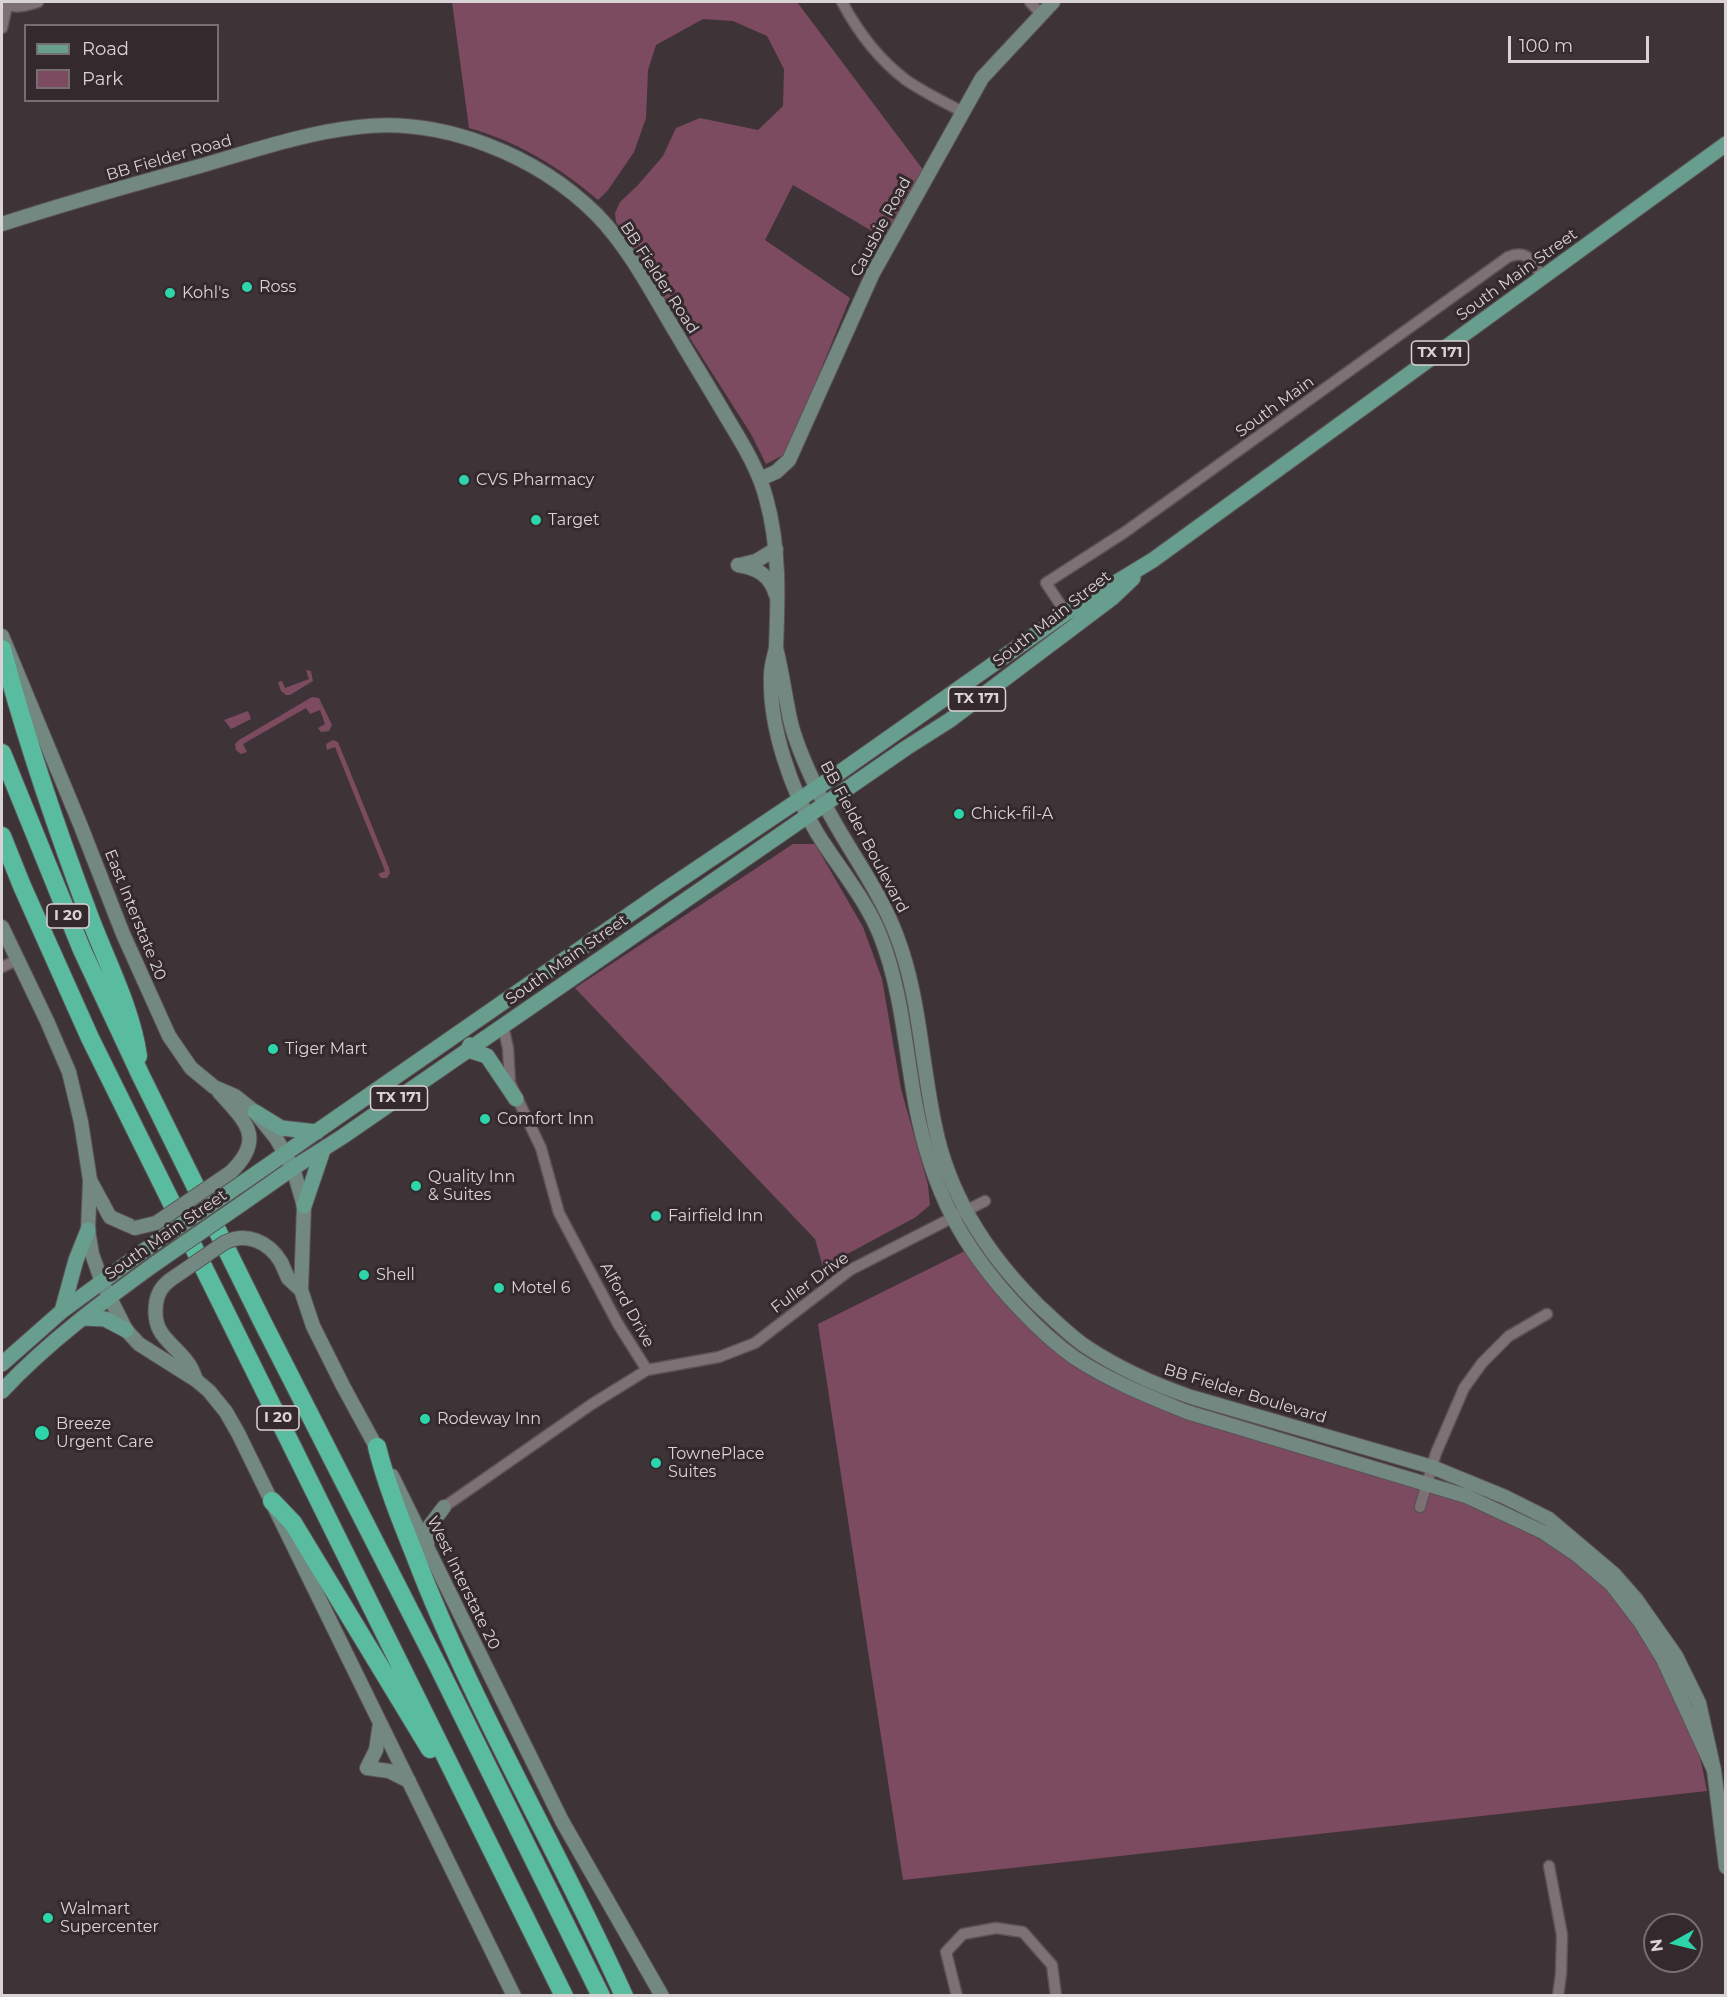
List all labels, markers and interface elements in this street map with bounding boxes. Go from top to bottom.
legend [24,24,219,102]
scale bar [1511,24,1652,62]
text: 100 m [1519,35,1573,57]
text: Road [82,38,129,60]
text: Park [82,68,123,90]
street label: BB Fielder Road [104,131,234,185]
street label: Causbie Road [847,174,915,280]
street label: BB Fielder Road [616,218,702,338]
street label: South Main Street [1453,225,1581,325]
place label: Ross [259,277,296,297]
marker: Ross [240,280,254,294]
place label: Kohl's [182,283,229,303]
marker: Kohl's [163,286,177,300]
road number: TX 171 [1412,341,1468,365]
street label: South Main [1232,372,1318,442]
place label: CVS Pharmacy [476,470,594,490]
marker: CVS Pharmacy [457,473,471,487]
place label: Target [548,510,599,530]
marker: Target [529,513,543,527]
street label: South Main Street [989,567,1115,671]
road number: TX 171 [948,687,1006,711]
street label: BB Fielder Boulevard [816,758,912,916]
place label: Chick-fil-A [971,804,1053,824]
marker: Chick-fil-A [952,807,966,821]
street label: East Interstate 20 [100,847,170,983]
road number: I 20 [47,904,89,928]
street label: South Main Street [502,911,632,1009]
place label: Tiger Mart [285,1039,368,1059]
marker: Tiger Mart [266,1042,280,1056]
road number: TX 171 [370,1086,428,1110]
place label: Comfort Inn [497,1109,594,1129]
marker: Comfort Inn [478,1112,492,1126]
place label: Quality Inn & Suites [428,1167,515,1205]
marker: Quality Inn & Suites [409,1179,423,1193]
street label: South Main Street [101,1186,231,1284]
place label: Fairfield Inn [668,1206,763,1226]
marker: Fairfield Inn [649,1209,663,1223]
street label: Fuller Drive [767,1248,853,1318]
street label: Alford Drive [596,1259,658,1351]
place label: Shell [376,1265,415,1285]
marker: Shell [357,1268,371,1282]
place label: Motel 6 [511,1278,570,1298]
marker: Motel 6 [492,1281,506,1295]
street label: BB Fielder Boulevard [1161,1360,1329,1428]
road number: I 20 [257,1406,299,1430]
place label: Rodeway Inn [437,1409,541,1429]
marker: Rodeway Inn [418,1412,432,1426]
place label: Breeze Urgent Care [56,1414,154,1452]
marker: Breeze Urgent Care [33,1424,51,1442]
place label: TownePlace Suites [668,1444,764,1482]
marker: TownePlace Suites [649,1456,663,1470]
street label: West Interstate 20 [422,1513,504,1653]
place label: Walmart Supercenter [60,1899,159,1937]
marker: Walmart Supercenter [41,1911,55,1925]
north arrow [1643,1913,1703,1973]
text: N [1646,1938,1667,1953]

